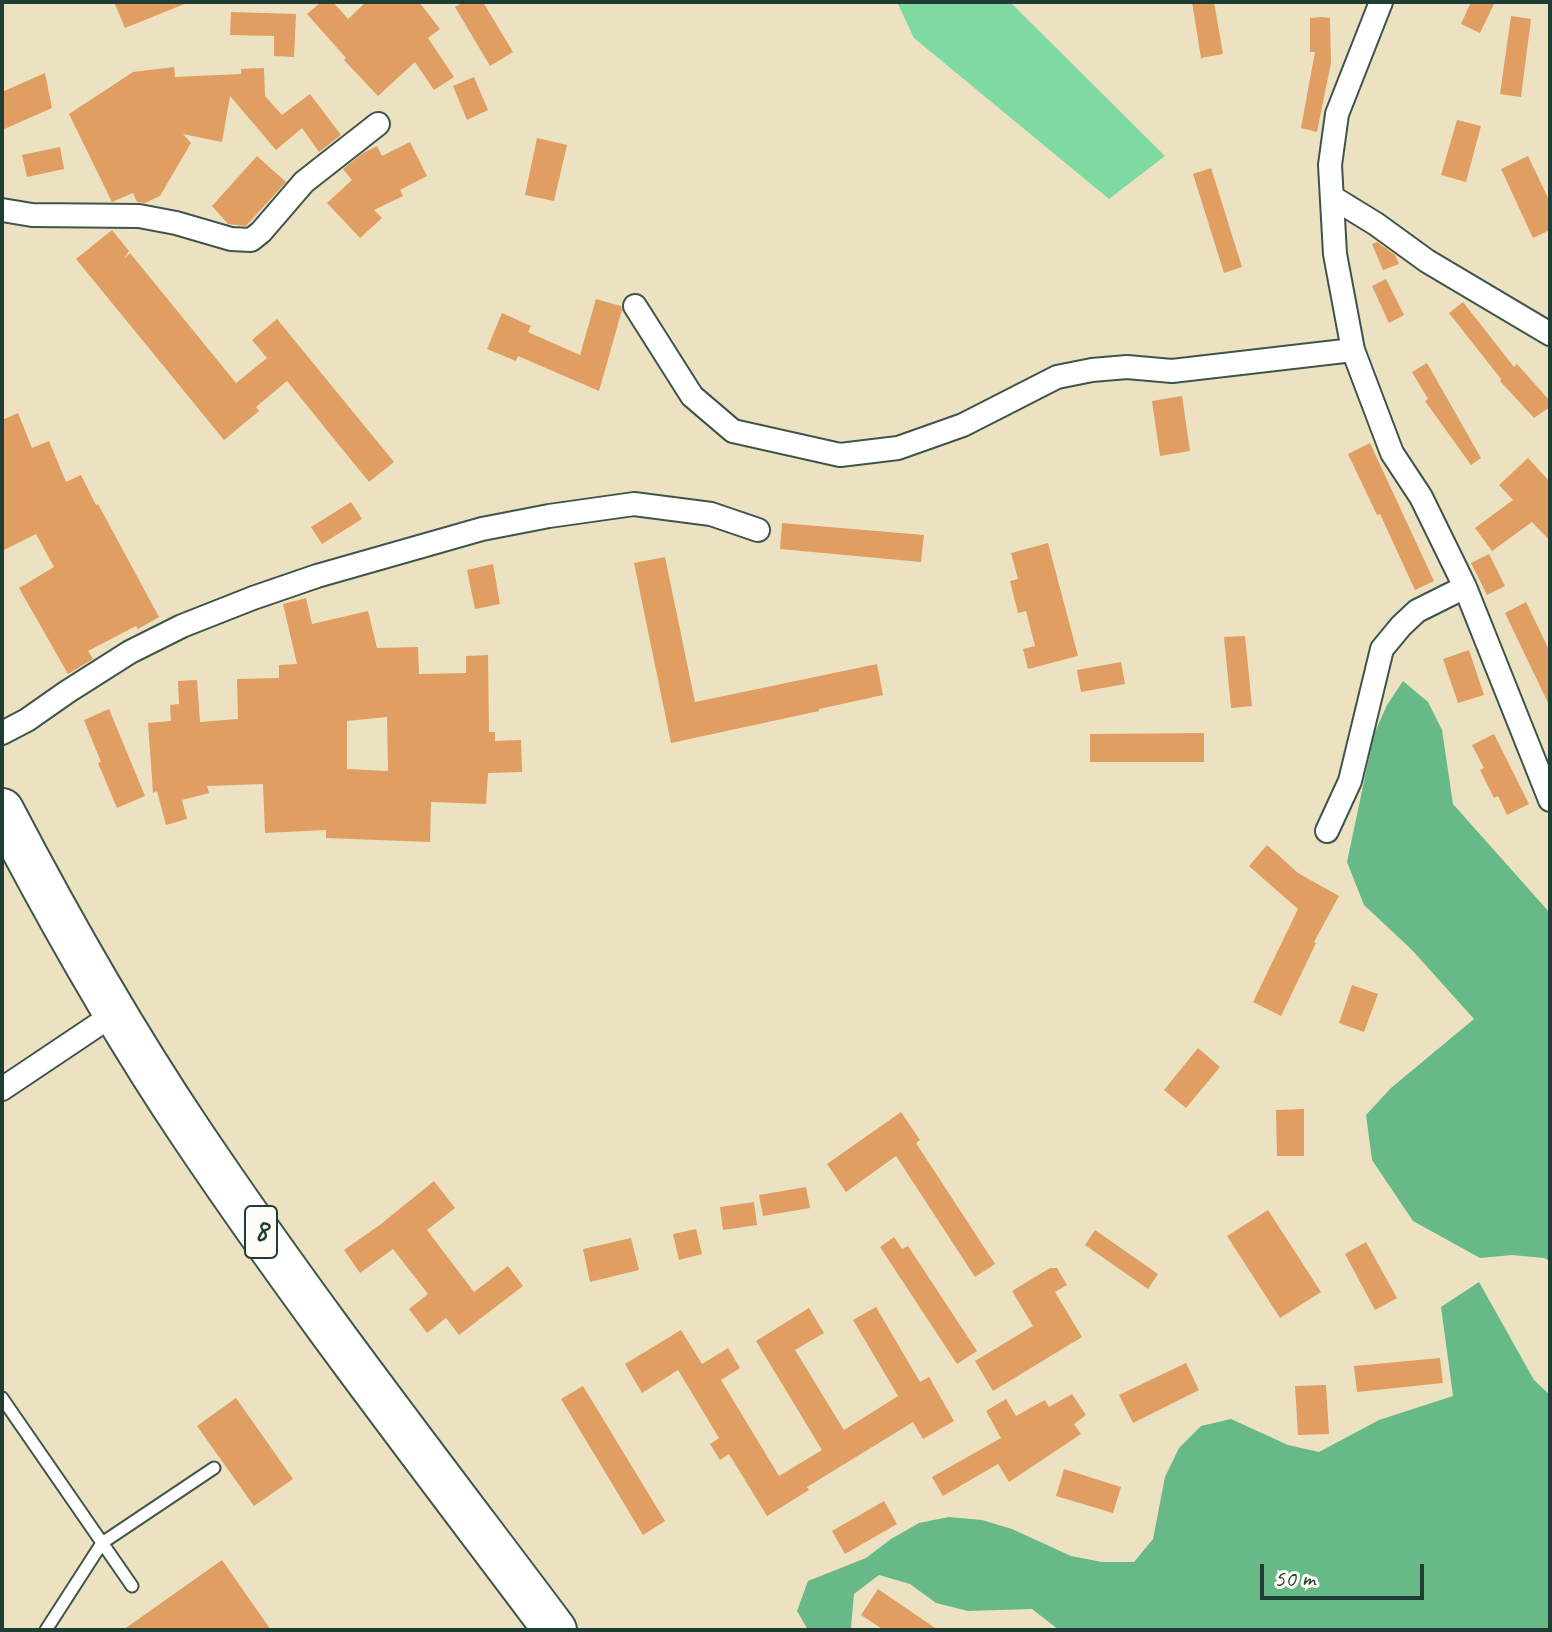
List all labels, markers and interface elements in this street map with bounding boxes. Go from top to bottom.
road number: 8 [245,1206,277,1258]
scale bar [1264,1548,1428,1598]
text: 50 m [1274,1563,1315,1593]

